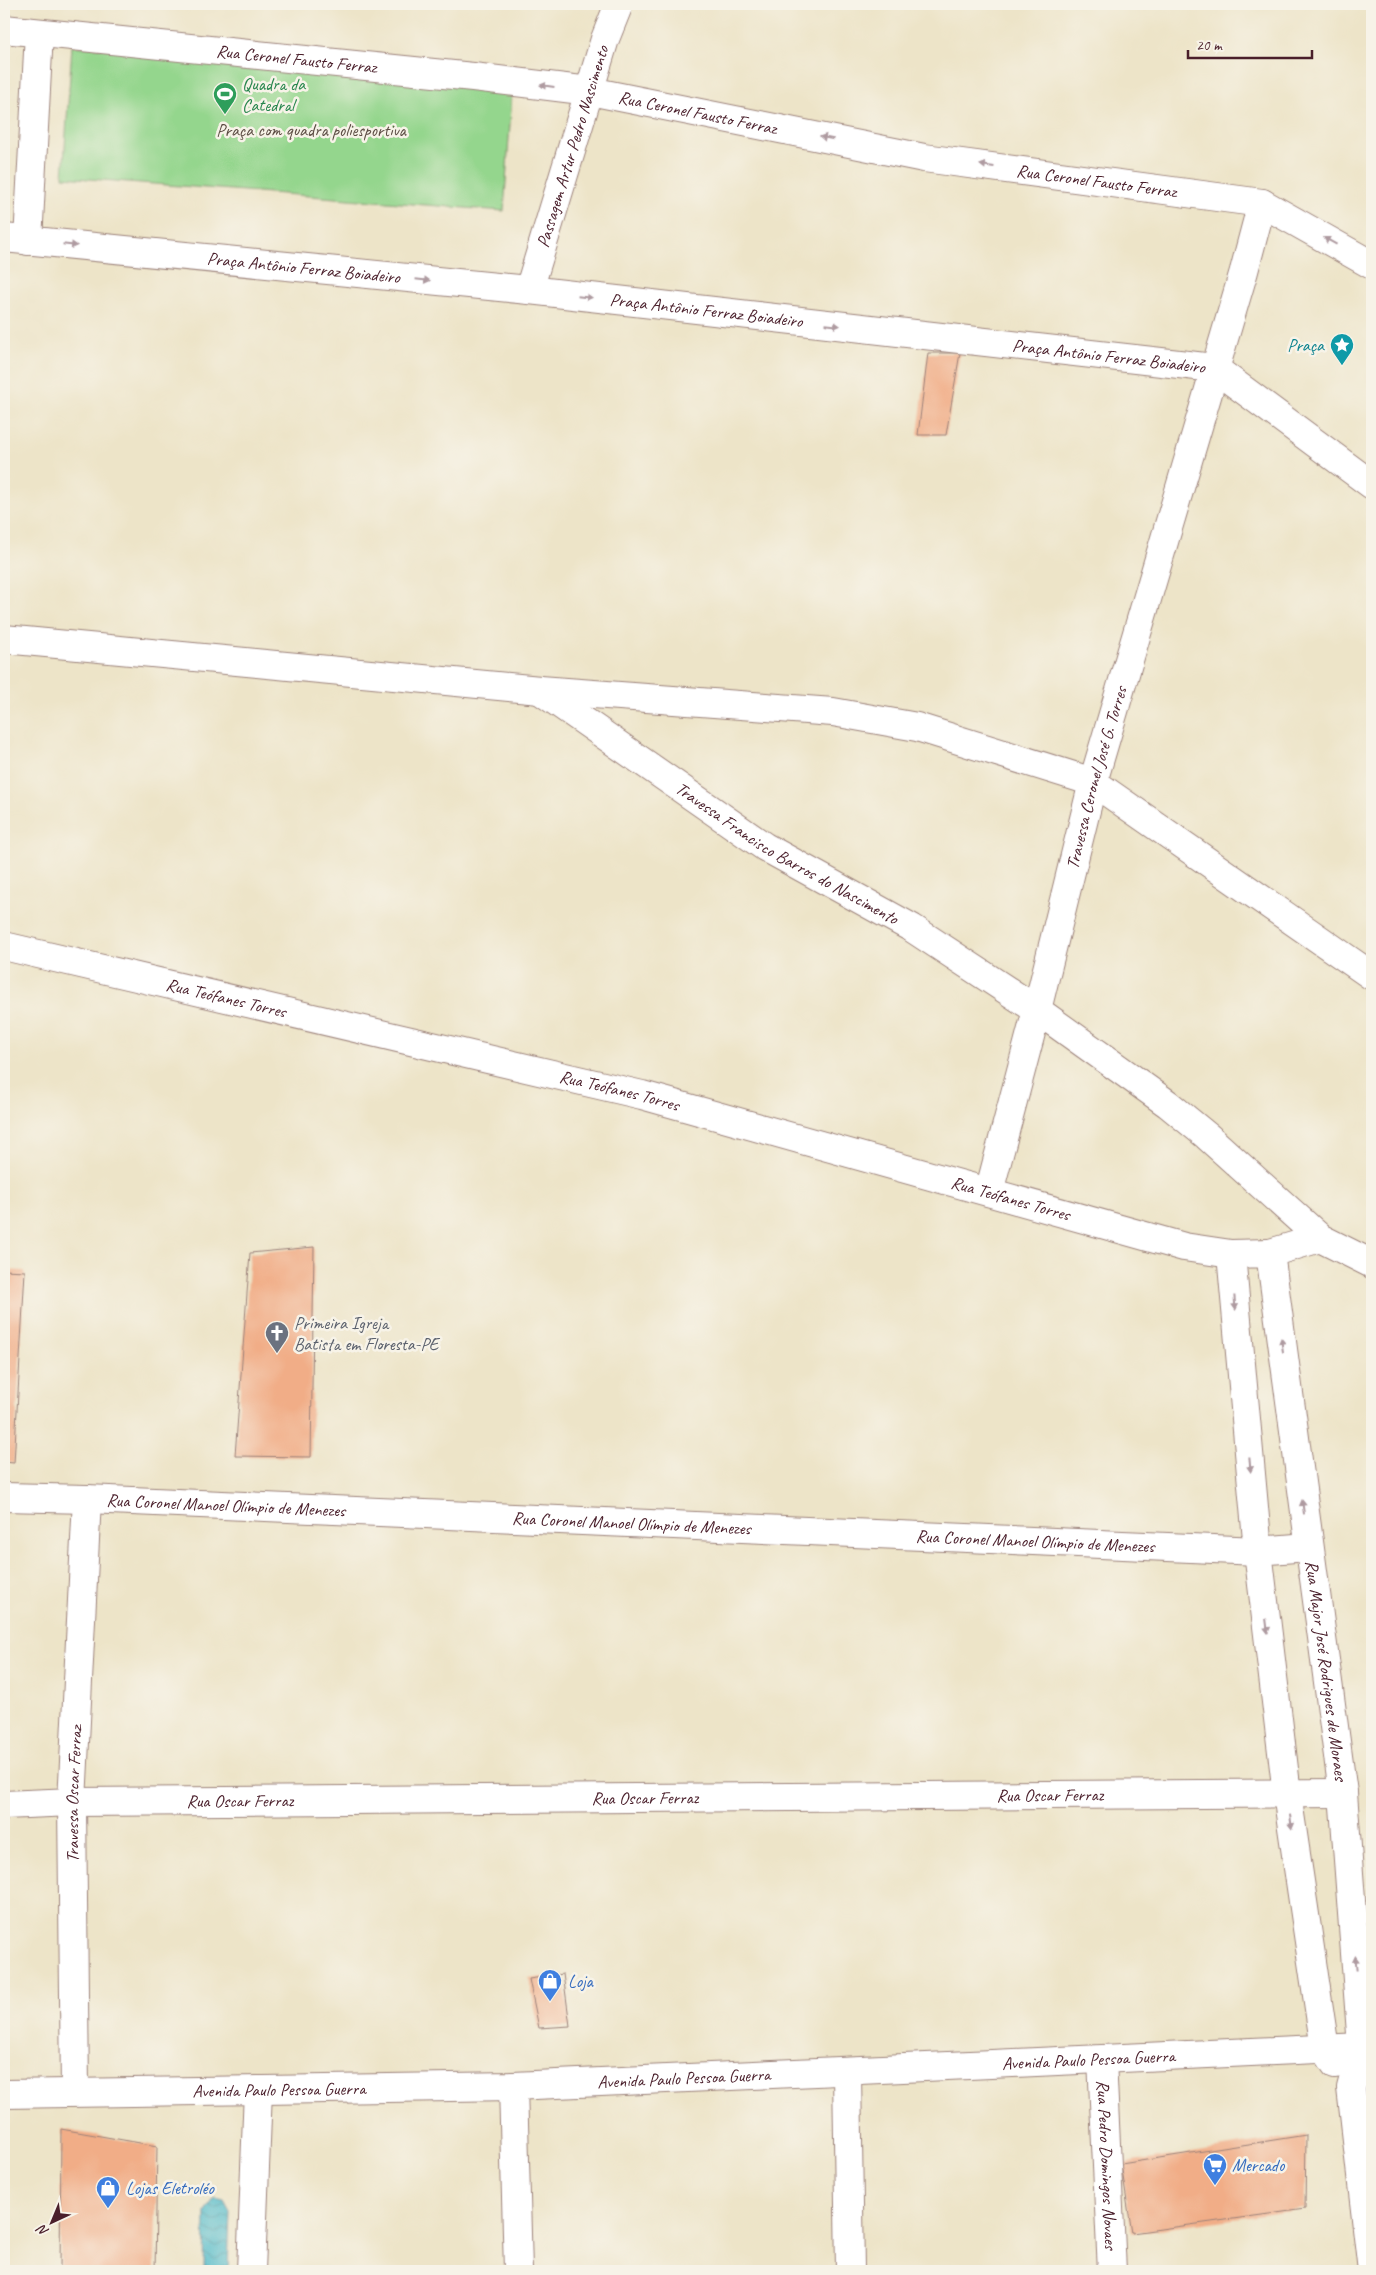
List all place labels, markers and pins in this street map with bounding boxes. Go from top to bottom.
place label: Quadra da Catedral [242,73,306,116]
sports icon: Quadra da Catedral [212,81,238,115]
place icon: Praça [1329,332,1355,366]
place label: Praça [1287,334,1325,356]
place label: Primeira Igreja Batista em Floresta-PE [294,1312,441,1355]
church icon: Primeira Igreja Batista em Floresta-PE [264,1320,290,1354]
shop icon: Loja [537,1968,563,2002]
place label: Loja [568,1970,595,1992]
supermarket icon: Mercado [1202,2152,1228,2186]
place label: Mercado [1232,2154,1286,2176]
shop icon: Lojas Eletroléo [95,2175,121,2209]
place label: Lojas Eletroléo [126,2177,215,2199]

